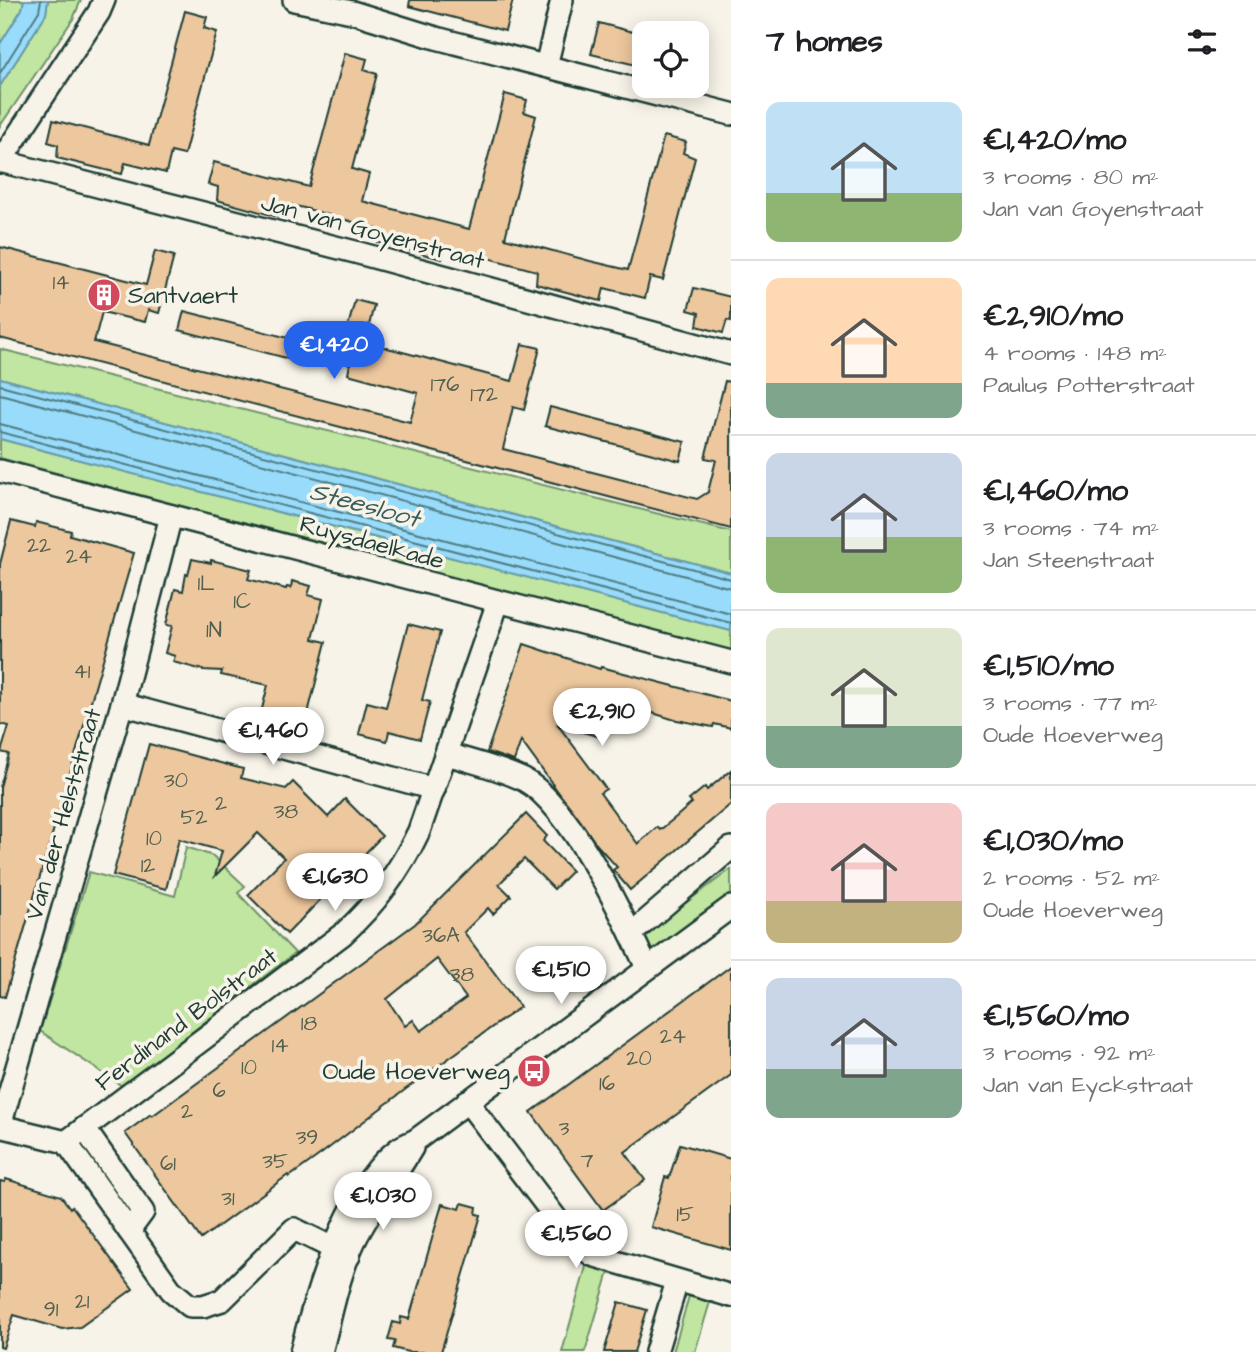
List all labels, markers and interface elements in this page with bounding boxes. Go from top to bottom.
map controls [632,21,709,98]
button: locate [632,21,709,98]
text: 7 homes [766,21,883,63]
icon: filters [1183,23,1221,61]
text: €1,420/mo [983,119,1126,161]
icon: home [822,130,906,214]
text: 3 rooms · 80 m² [983,161,1159,193]
street label: Jan van Goyenstraat [257,186,489,279]
text: Jan van Goyenstraat [983,193,1204,225]
house number: 14 [53,268,69,297]
building icon: Santvaert [85,276,123,314]
place label: Santvaert [128,279,238,313]
text: €2,910/mo [983,295,1123,337]
icon: home [822,306,906,390]
pin: €1,420 [277,322,391,381]
text: €1,420 [300,328,368,360]
text: 4 rooms · 148 m² [983,337,1167,369]
text: Paulus Potterstraat [983,369,1195,401]
house number: 176 [431,370,459,399]
house number: 172 [470,380,498,409]
text: €1,460/mo [983,470,1128,512]
water label: Steesloot [306,473,426,538]
icon: home [822,481,906,565]
street label: Ruysdaelkade [296,507,448,580]
text: 3 rooms · 74 m² [983,512,1159,544]
house number: 22 [27,531,51,560]
house number: 24 [66,542,92,571]
text: Jan Steenstraat [983,544,1154,576]
house number: 1L [197,569,215,598]
house number: 1C [233,587,251,616]
house number: 1N [206,616,222,645]
text: €1,510/mo [983,645,1114,687]
icon: home [822,656,906,740]
house number: 41 [74,657,91,686]
text: 3 rooms · 77 m² [983,687,1158,719]
pin: €2,910 [545,688,659,748]
text: €2,910 [569,695,635,727]
street label: Van der Helststraat [17,704,111,924]
pin: €1,460 [216,708,330,767]
text: €1,460 [238,714,308,746]
text: Oude Hoeverweg [983,719,1163,751]
house number: 30 [164,766,188,795]
house number: 2 [215,789,227,818]
house number: 38 [274,797,299,826]
house number: 52 [181,803,207,832]
text: €1,030/mo [983,820,1123,862]
house number: 10 [146,824,162,853]
icon: home [822,831,906,915]
house number: 12 [141,851,155,880]
pin: €1,630 [278,853,392,913]
text: €1,630 [302,860,368,892]
text: 2 rooms · 52 m² [983,862,1160,894]
text: Oude Hoeverweg [983,894,1163,926]
house number: 36A [422,921,460,950]
street label: Ferdinand Bolstraat [88,940,285,1100]
pin: €1,510 [504,946,618,1006]
text: €1,510 [531,953,591,985]
house number: 38 [450,960,475,989]
text: €1,560/mo [983,995,1129,1037]
icon: home [822,1006,906,1090]
house number: 18 [301,1009,318,1038]
house number: 24 [660,1022,686,1051]
house number: 14 [272,1031,288,1060]
text: 3 rooms · 92 m² [983,1037,1156,1069]
house number: 20 [626,1044,652,1073]
bus stop icon: Oude Hoeverweg [515,1052,553,1090]
house number: 10 [241,1053,257,1082]
place label: Oude Hoeverweg [322,1055,510,1090]
house number: 16 [599,1069,615,1098]
text: Jan van Eyckstraat [983,1069,1193,1101]
house number: 6 [212,1076,226,1105]
house number: 2 [181,1097,193,1126]
house number: 3 [559,1114,570,1143]
house number: 39 [296,1123,318,1152]
house number: 7 [581,1146,594,1175]
house number: 35 [262,1147,288,1176]
house number: 61 [160,1149,176,1178]
pin: €1,030 [326,1172,440,1232]
text: €1,030 [350,1179,416,1211]
house number: 31 [221,1184,235,1213]
house number: 15 [676,1200,694,1229]
pin: €1,560 [519,1210,633,1270]
text: €1,560 [541,1217,611,1249]
house number: 21 [75,1287,90,1316]
house number: 91 [44,1295,59,1324]

